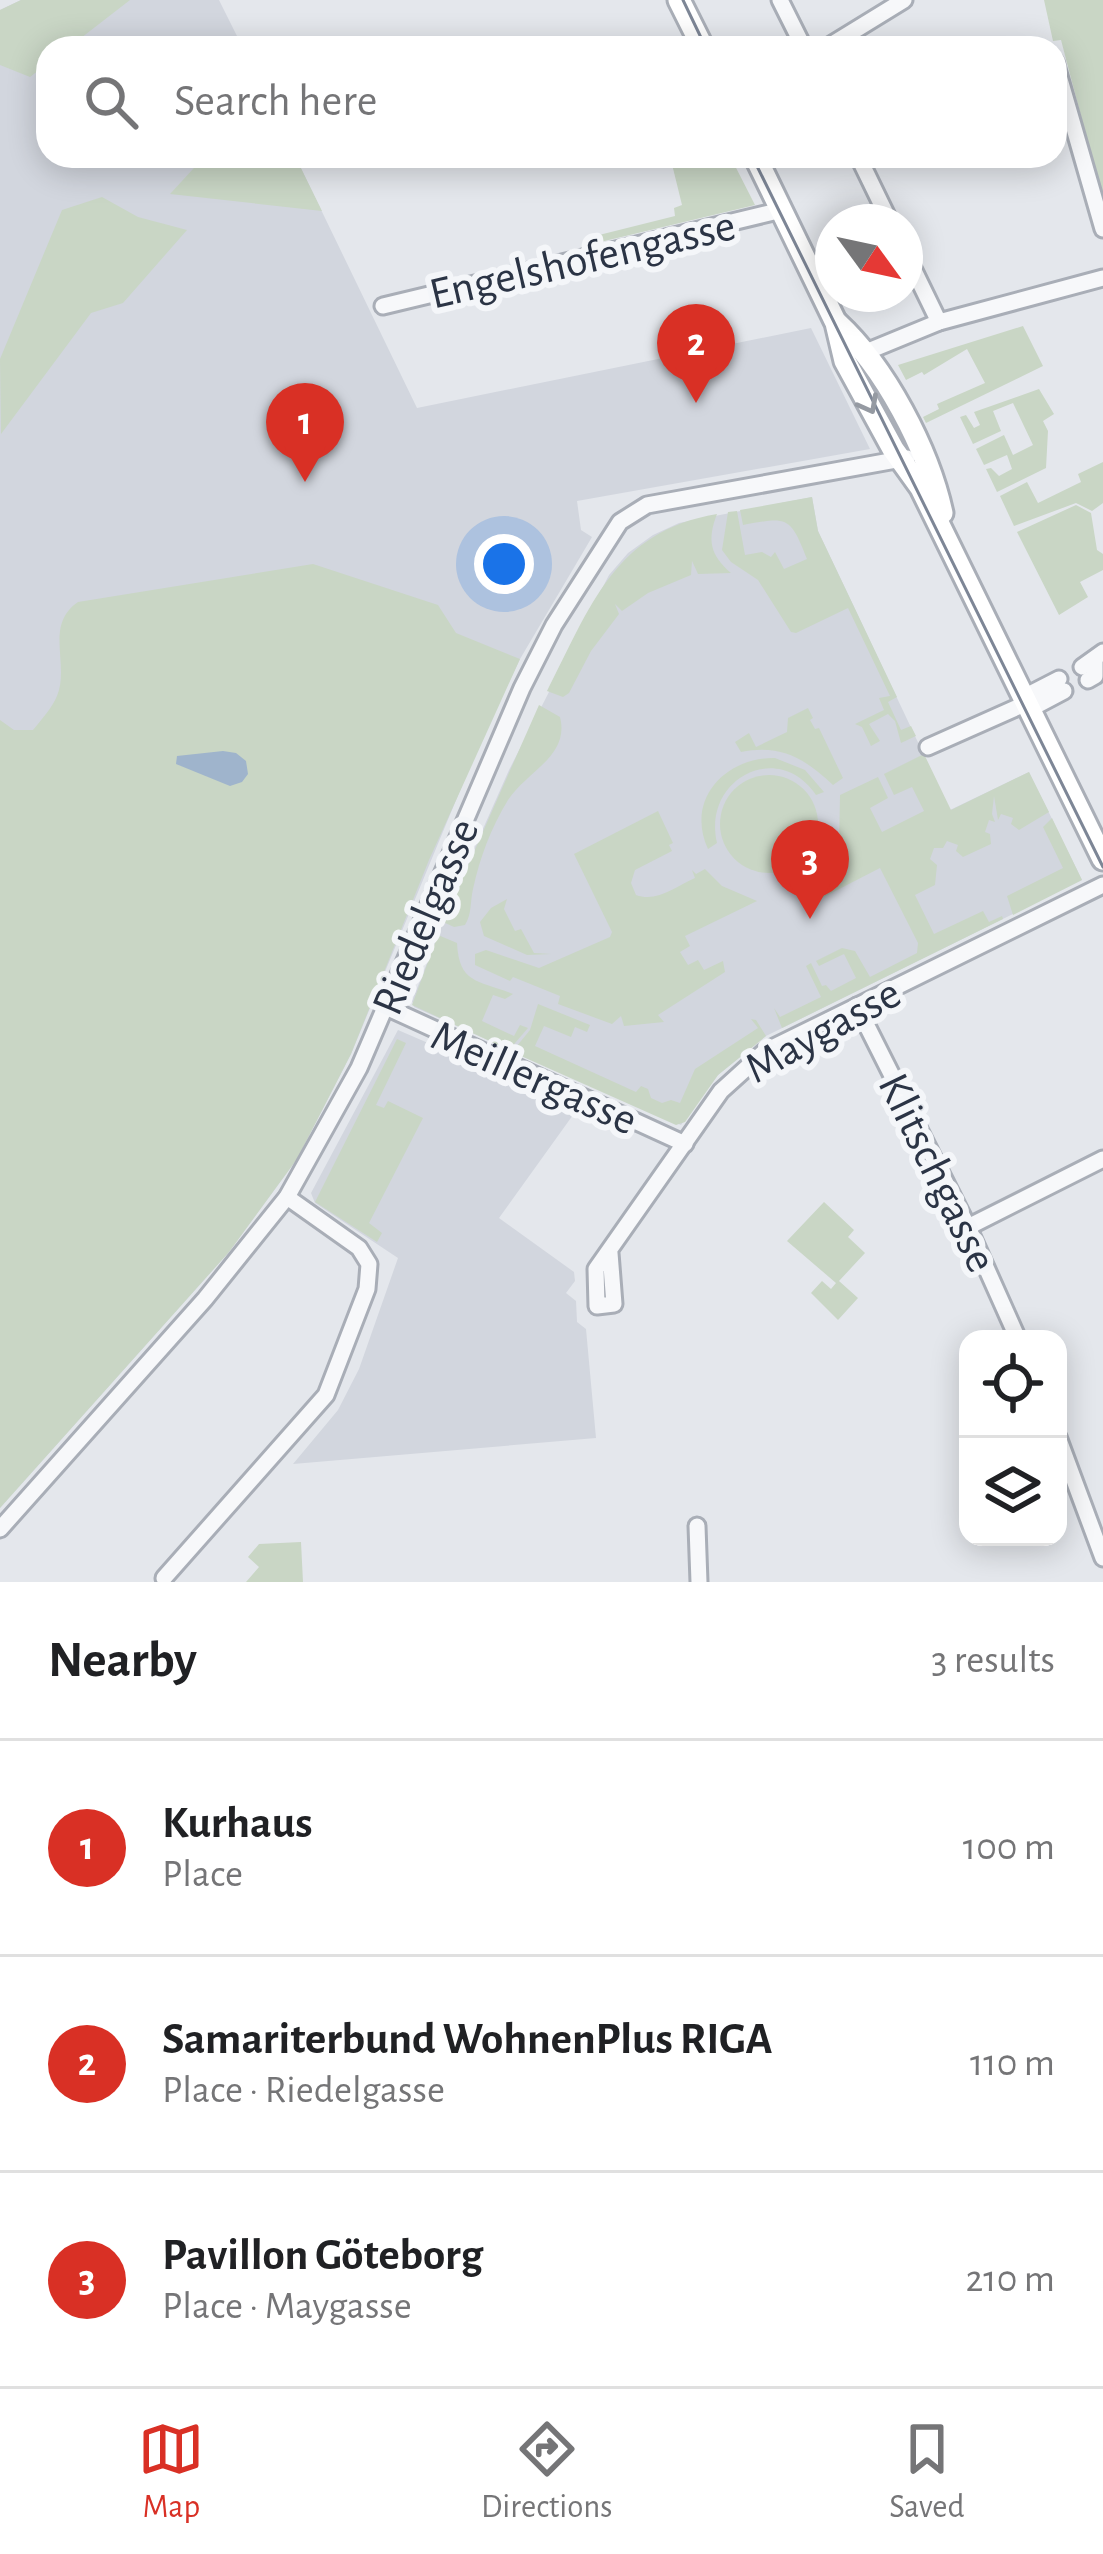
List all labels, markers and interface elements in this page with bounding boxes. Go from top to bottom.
search box [36,36,1067,168]
icon: search [78,69,144,135]
text: Search here [174,79,377,124]
street label: Engelshofengasse [425,203,740,318]
north arrow [815,204,923,312]
pin: 2 [657,304,735,403]
pin: 1 [266,383,344,482]
one-way arrow [855,393,878,414]
your location [474,534,534,594]
street label: Riedelgasse [365,812,488,1021]
pin: 3 [771,820,849,919]
street label: Maygasse [738,970,908,1092]
street label: Meillergasse [424,1013,644,1144]
street label: Klitschgasse [870,1067,1004,1279]
map controls [959,1330,1067,1546]
button: locate [959,1330,1067,1438]
button: layers [959,1438,1067,1546]
text: Nearby [48,1635,197,1686]
text: 3 results [931,1641,1055,1680]
text: Kurhaus [162,1801,312,1846]
text: 1 [80,1828,94,1867]
text: 100 m [963,1828,1055,1867]
text: Place [162,1855,243,1894]
text: Samariterbund WohnenPlus RIGA [162,2017,773,2062]
text: 2 [78,2044,96,2083]
text: 110 m [970,2044,1055,2083]
text: Place · Riedelgasse [162,2071,445,2110]
text: Pavillon Göteborg [162,2233,483,2278]
text: 3 [79,2260,95,2299]
text: 210 m [966,2260,1055,2299]
text: Place · Maygasse [162,2287,412,2326]
tab: Map [138,2416,204,2528]
tab: Directions [481,2416,612,2528]
tab: Saved [889,2416,965,2528]

